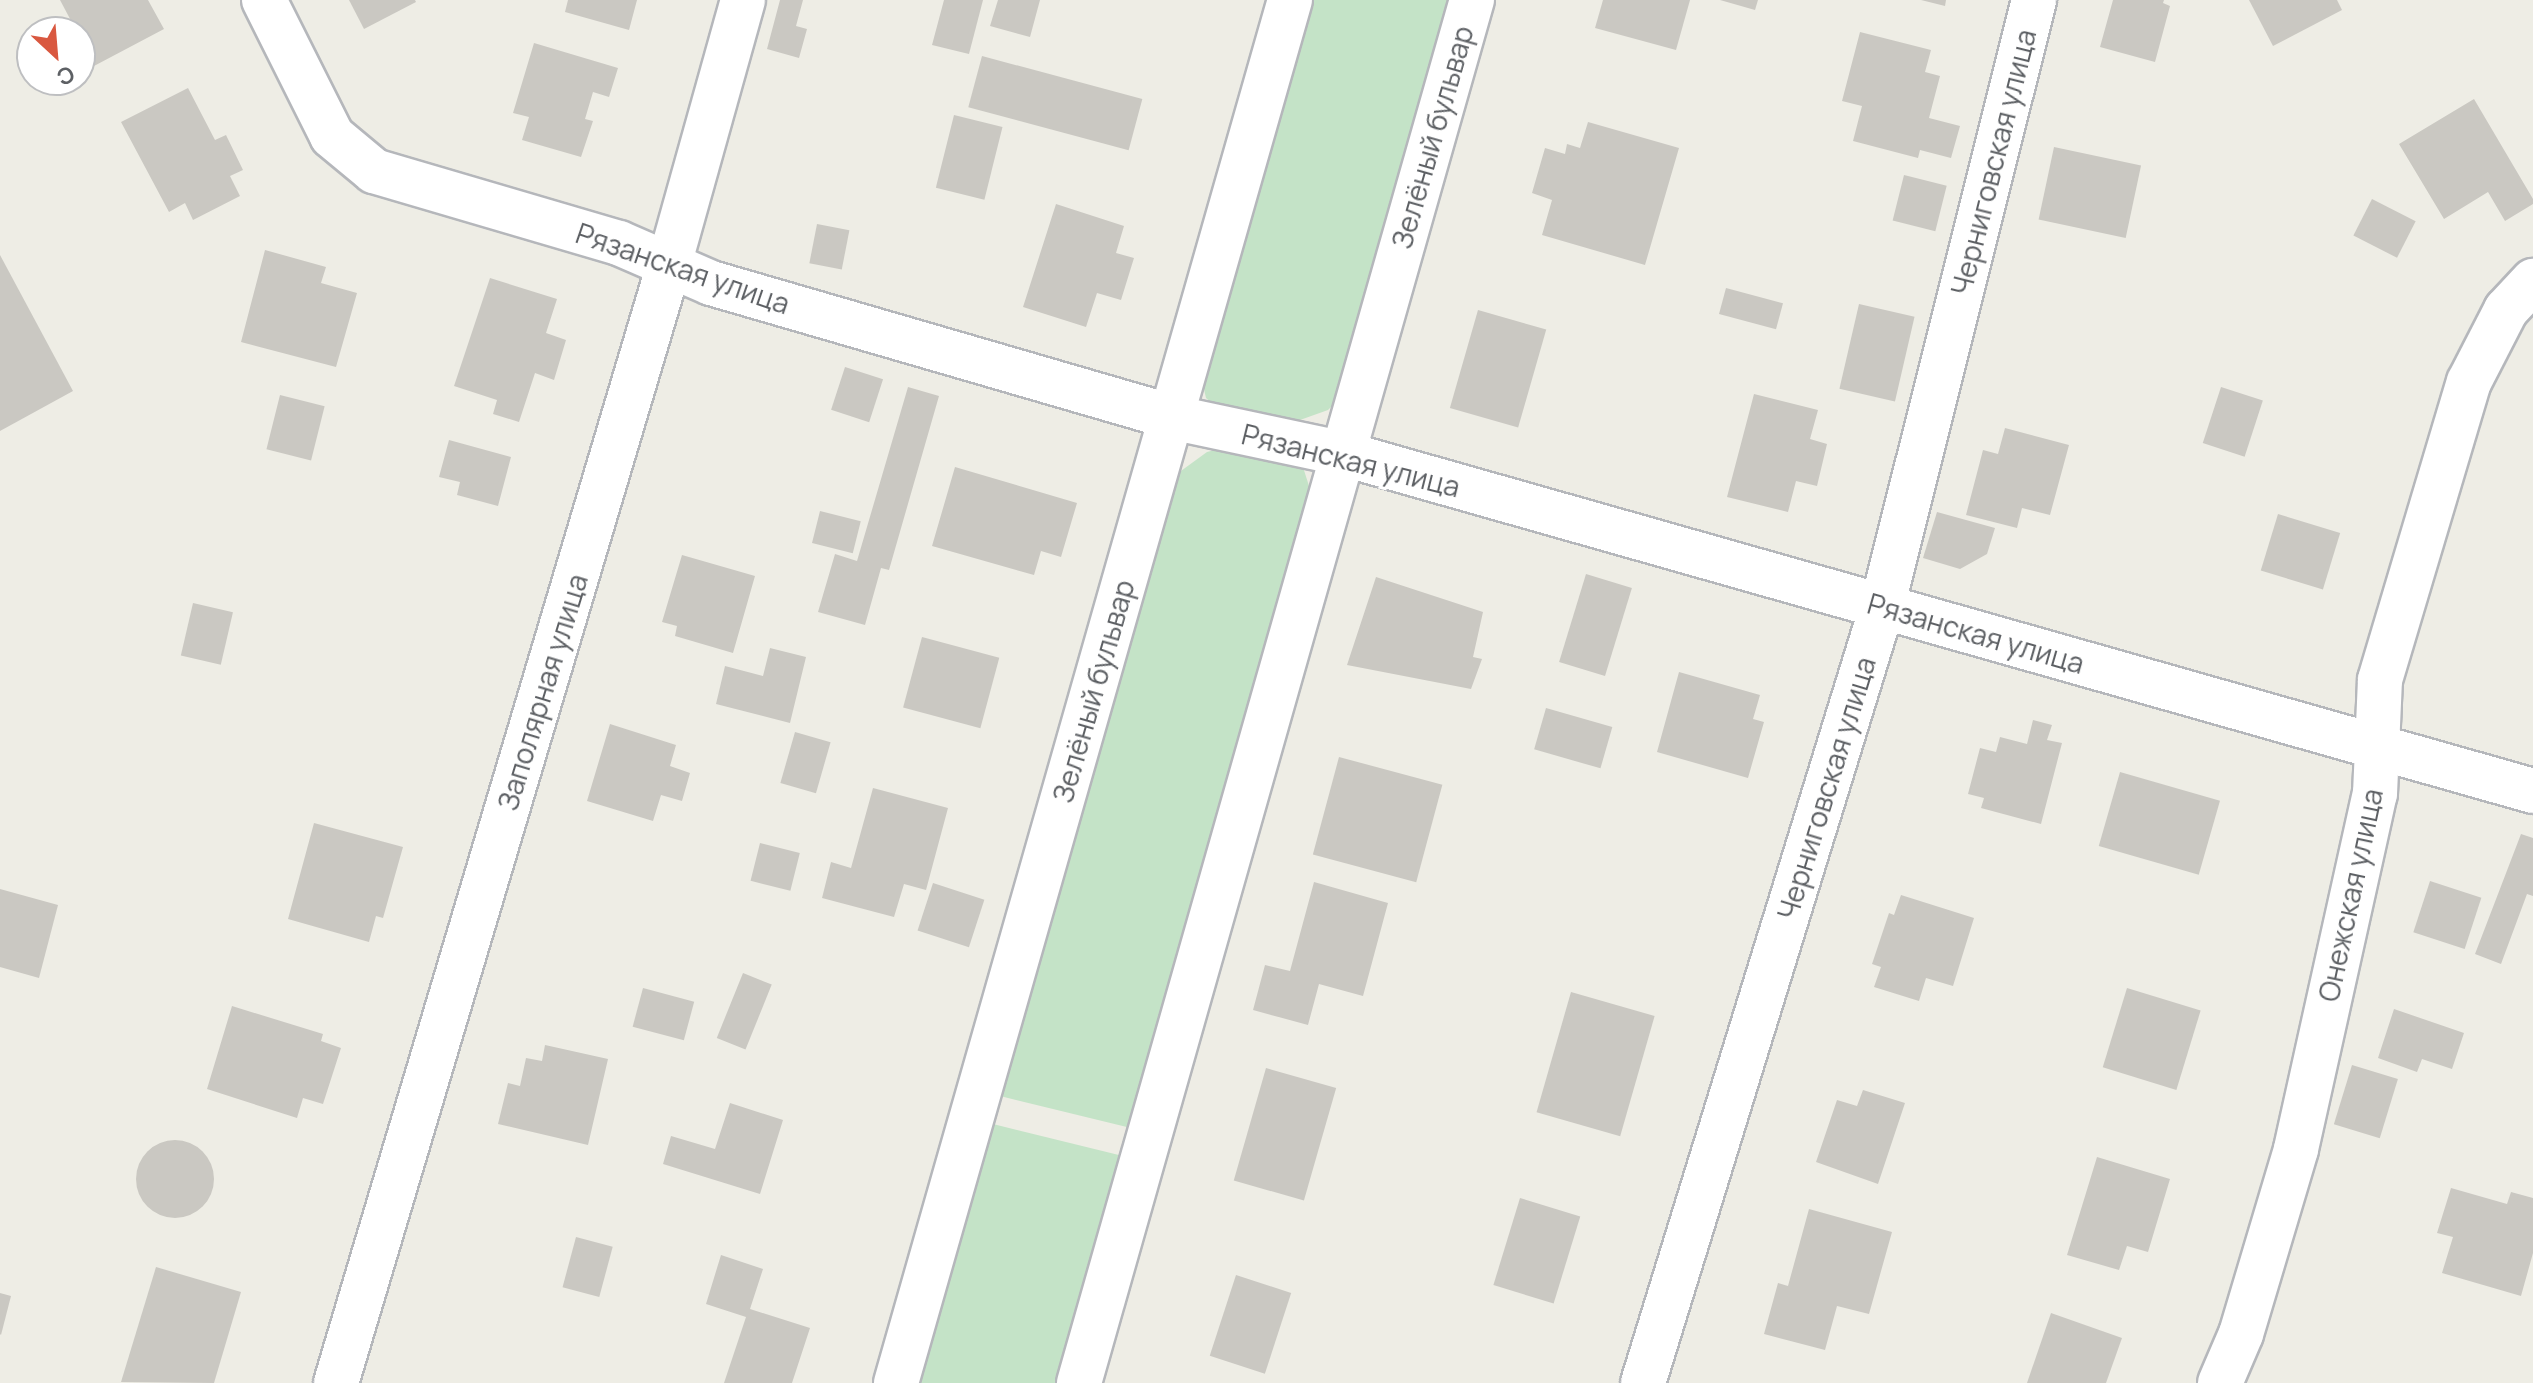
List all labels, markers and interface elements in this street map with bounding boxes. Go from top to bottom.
north arrow [16,16,96,96]
street label: Зелёный бульвар [1384,22,1480,252]
street label: Черниговская улица [1944,26,2042,298]
text: С [52,59,80,93]
street label: Рязанская улица [572,216,794,320]
street label: Рязанская улица [1238,417,1464,503]
street label: Заполярная улица [490,570,594,814]
street label: Зелёный бульвар [1045,576,1141,806]
street label: Рязанская улица [1864,586,2088,680]
street label: Черниговская улица [1770,653,1882,923]
street label: Онежская улица [2311,786,2389,1004]

